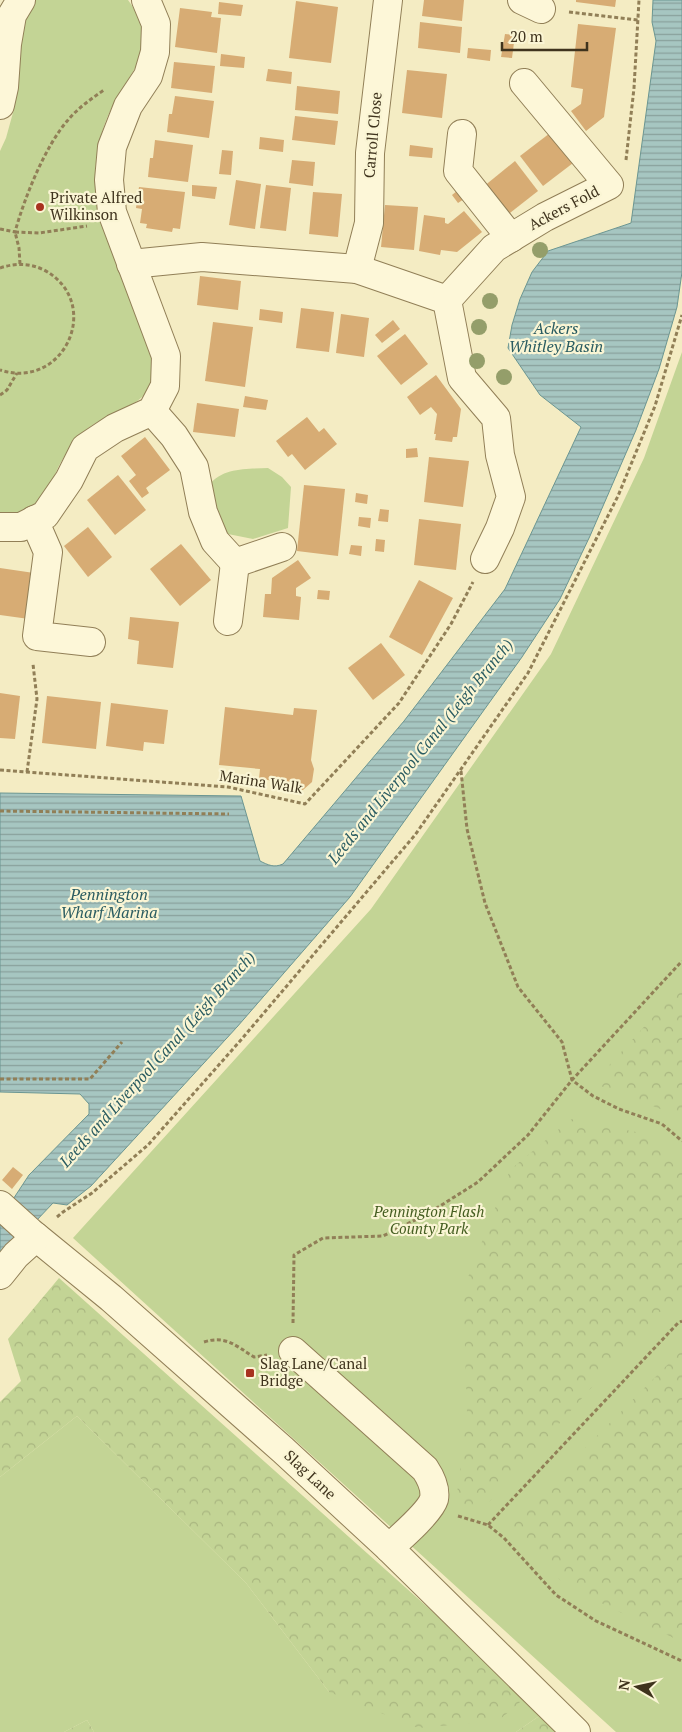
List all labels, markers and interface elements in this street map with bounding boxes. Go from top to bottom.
scale bar [502,20,587,52]
text: 20 m [510,26,543,46]
street label: Carroll Close [358,91,386,179]
street label: Ackers Fold [525,180,602,234]
place label: Private Alfred Wilkinson [50,187,142,224]
marker: Private Alfred Wilkinson [34,201,46,213]
water label: Ackers Whitley Basin [509,317,603,357]
water label: Leeds and Liverpool Canal (Leigh Branch) [322,634,518,869]
street label: Marina Walk [218,765,304,797]
water label: Pennington Wharf Marina [60,883,158,923]
water label: Leeds and Liverpool Canal (Leigh Branch) [53,946,260,1172]
park label: Pennington Flash County Park [373,1201,484,1238]
place label: Slag Lane/Canal Bridge [260,1353,367,1390]
marker: Slag Lane/Canal Bridge [244,1367,256,1379]
street label: Slag Lane [280,1445,341,1503]
north arrow [612,1662,662,1712]
text: N [613,1678,634,1692]

